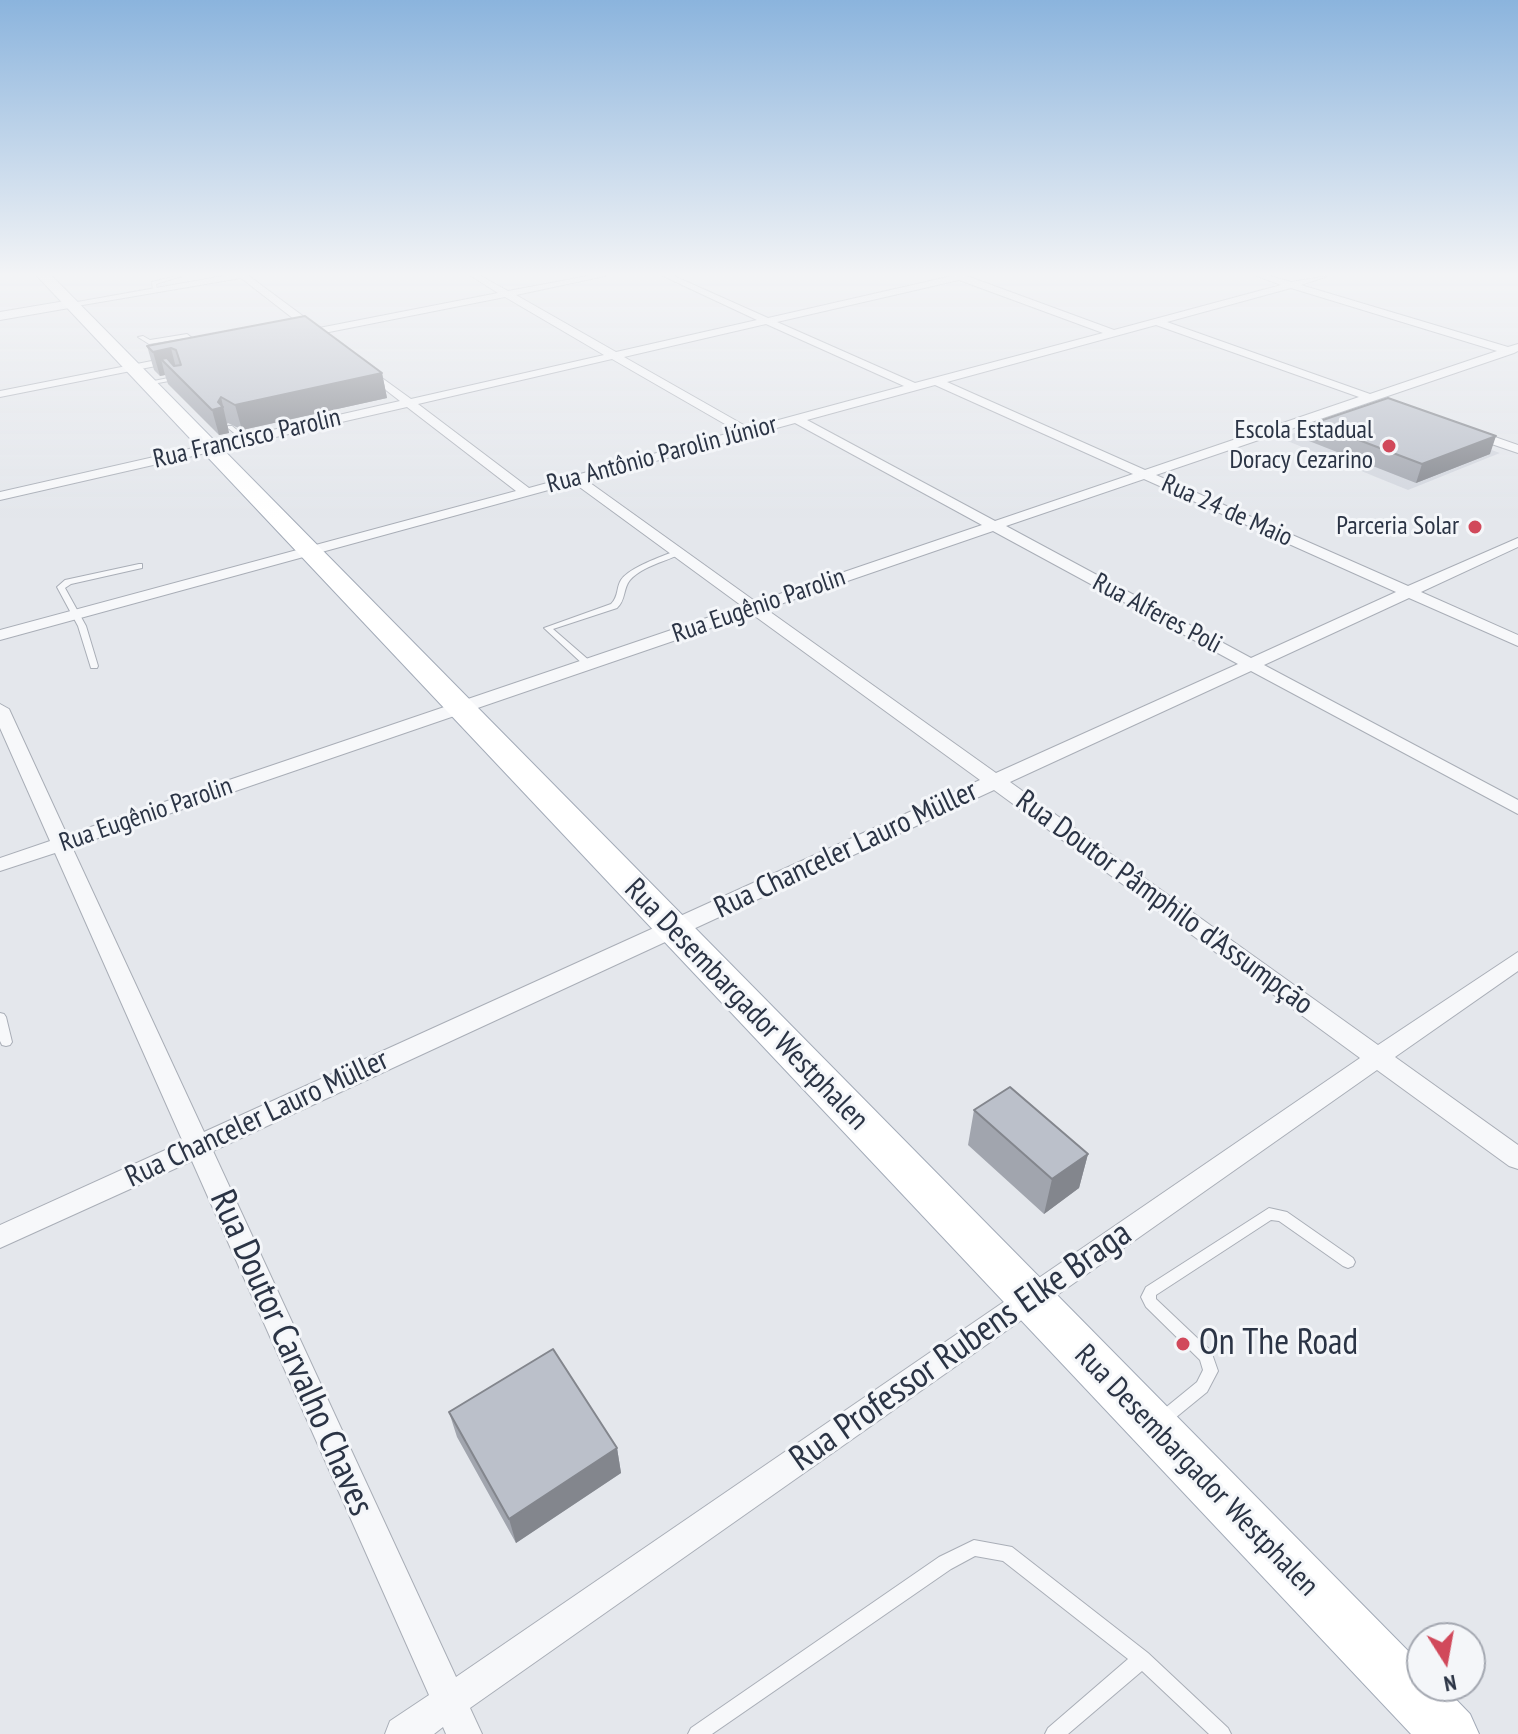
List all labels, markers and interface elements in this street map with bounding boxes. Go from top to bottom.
street label: Rua Francisco Parolin [150,402,344,476]
street label: Rua Antônio Parolin Júnior [544,409,780,501]
place label: Escola Estadual Doracy Cezarino [1229,415,1373,476]
marker: Escola Estadual Doracy Cezarino [1380,437,1398,455]
street label: Rua 24 de Maio [1157,468,1297,554]
place label: Parceria Solar [1336,511,1459,543]
marker: Parceria Solar [1466,518,1484,536]
street label: Rua Eugênio Parolin [668,562,850,650]
street label: Rua Alferes Poli [1087,567,1227,661]
street label: Rua Eugênio Parolin [55,771,237,859]
street label: Rua Chanceler Lauro Müller [709,773,983,927]
street label: Rua Doutor Pâmphilo d'Assumpção [1008,783,1320,1023]
street label: Rua Desembargador Westphalen [617,872,875,1138]
street label: Rua Chanceler Lauro Müller [120,1042,394,1196]
street label: Rua Doutor Carvalho Chaves [200,1184,382,1522]
street label: Rua Professor Rubens Elke Braga [782,1213,1140,1481]
place label: On The Road [1199,1322,1358,1366]
marker: On The Road [1174,1335,1192,1353]
street label: Rua Desembargador Westphalen [1067,1338,1325,1604]
north arrow [1406,1622,1486,1702]
text: N [1442,1669,1459,1698]

